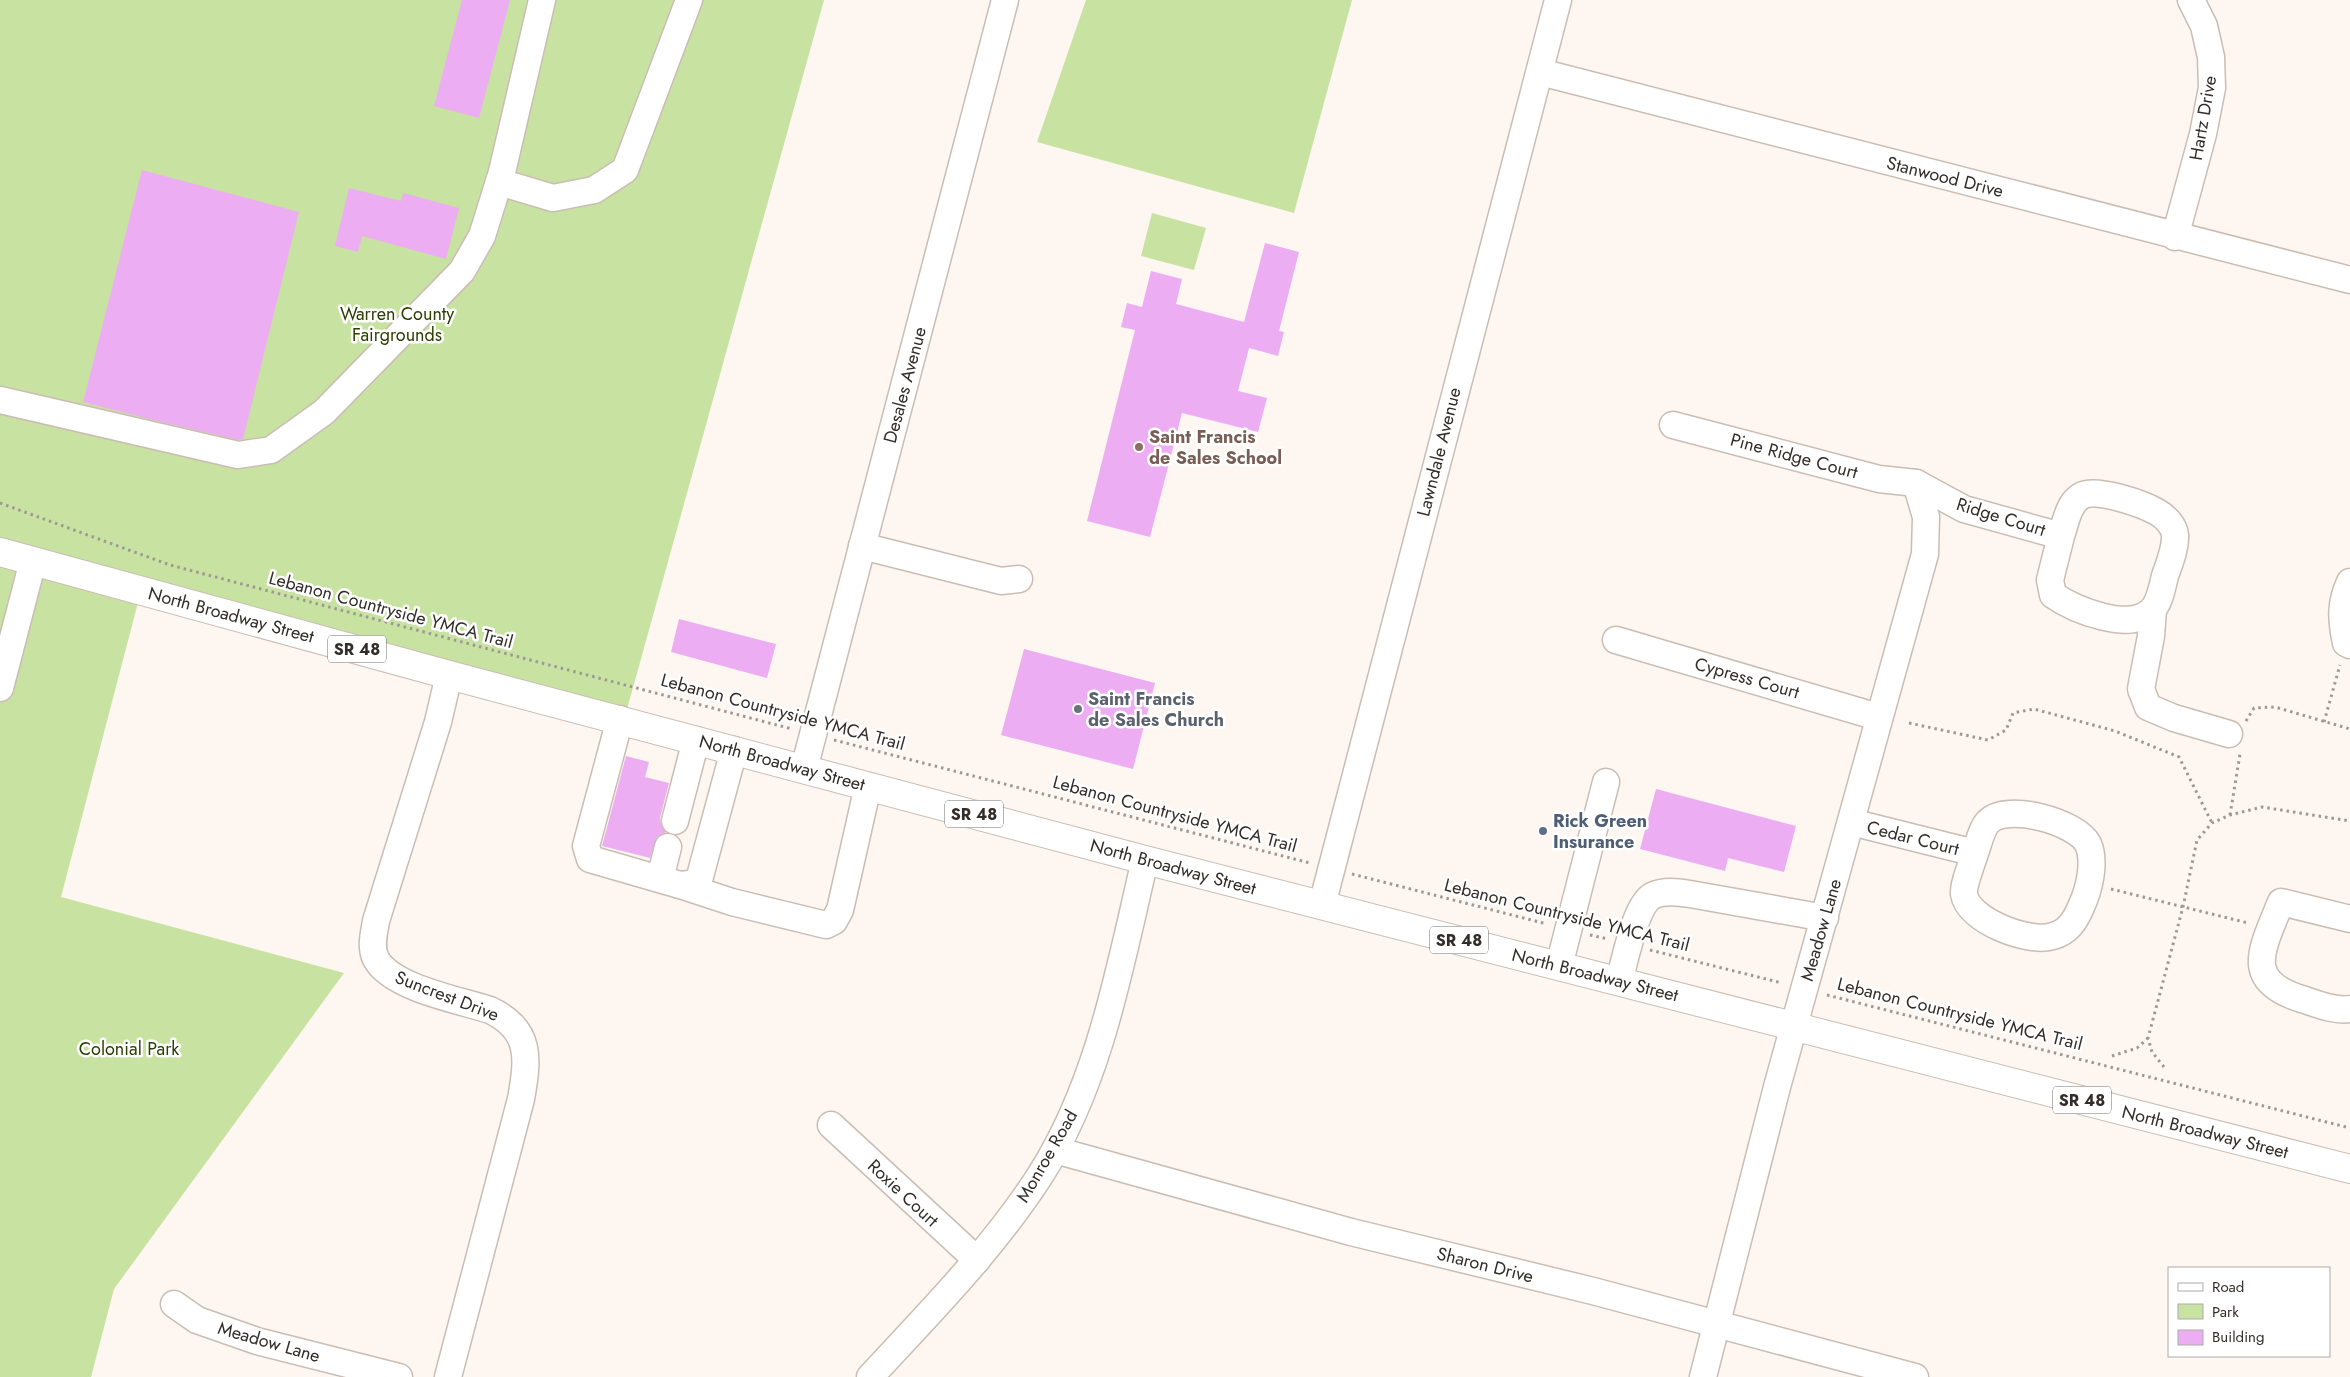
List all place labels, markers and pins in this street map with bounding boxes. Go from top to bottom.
place label: Saint Francis de Sales School [1149,424,1282,471]
marker: Saint Francis de Sales School [1133,441,1145,453]
place label: Saint Francis de Sales Church [1088,686,1224,733]
marker: Saint Francis de Sales Church [1072,703,1084,715]
place label: Rick Green Insurance [1553,808,1647,855]
marker: Rick Green Insurance [1537,825,1549,837]

